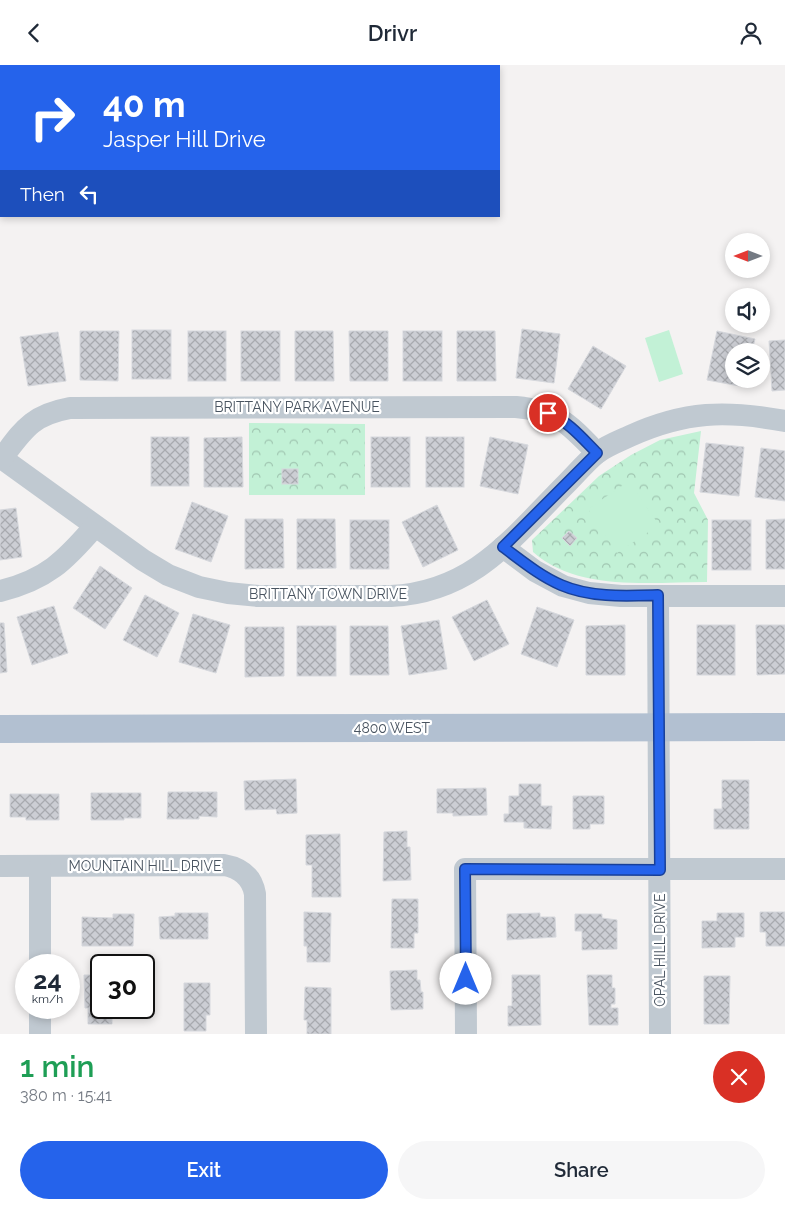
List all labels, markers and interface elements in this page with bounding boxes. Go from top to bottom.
icon: back [20,19,48,47]
icon: person [737,19,765,47]
text: Drivr [368,20,417,46]
text: 40 m [103,84,185,125]
icon: right [20,85,85,150]
text: Jasper Hill Drive [103,126,266,152]
icon: left [75,180,103,208]
text: Then [20,183,65,205]
north arrow [725,233,770,277]
map controls [725,233,770,388]
button: sound [725,288,770,333]
button: layers [725,343,770,388]
pin [527,392,569,434]
street label: BRITTANY PARK AVENUE [214,399,380,415]
icon: arrive [534,399,562,427]
street label: BRITTANY TOWN DRIVE [249,586,407,602]
street label: 4800 WEST [354,720,431,736]
street label: MOUNTAIN HILL DRIVE [68,858,222,874]
street label: OPAL HILL DRIVE [652,893,668,1007]
position arrow [439,952,491,1004]
speed limit sign: 30 [90,954,155,1019]
text: 24 [33,965,62,995]
text: km/h [32,992,63,1006]
text: 1 min [20,1049,95,1084]
button: close [713,1051,765,1103]
text: 380 m · 15:41 [20,1086,112,1105]
button: Exit [20,1141,388,1199]
button: Share [398,1141,765,1199]

